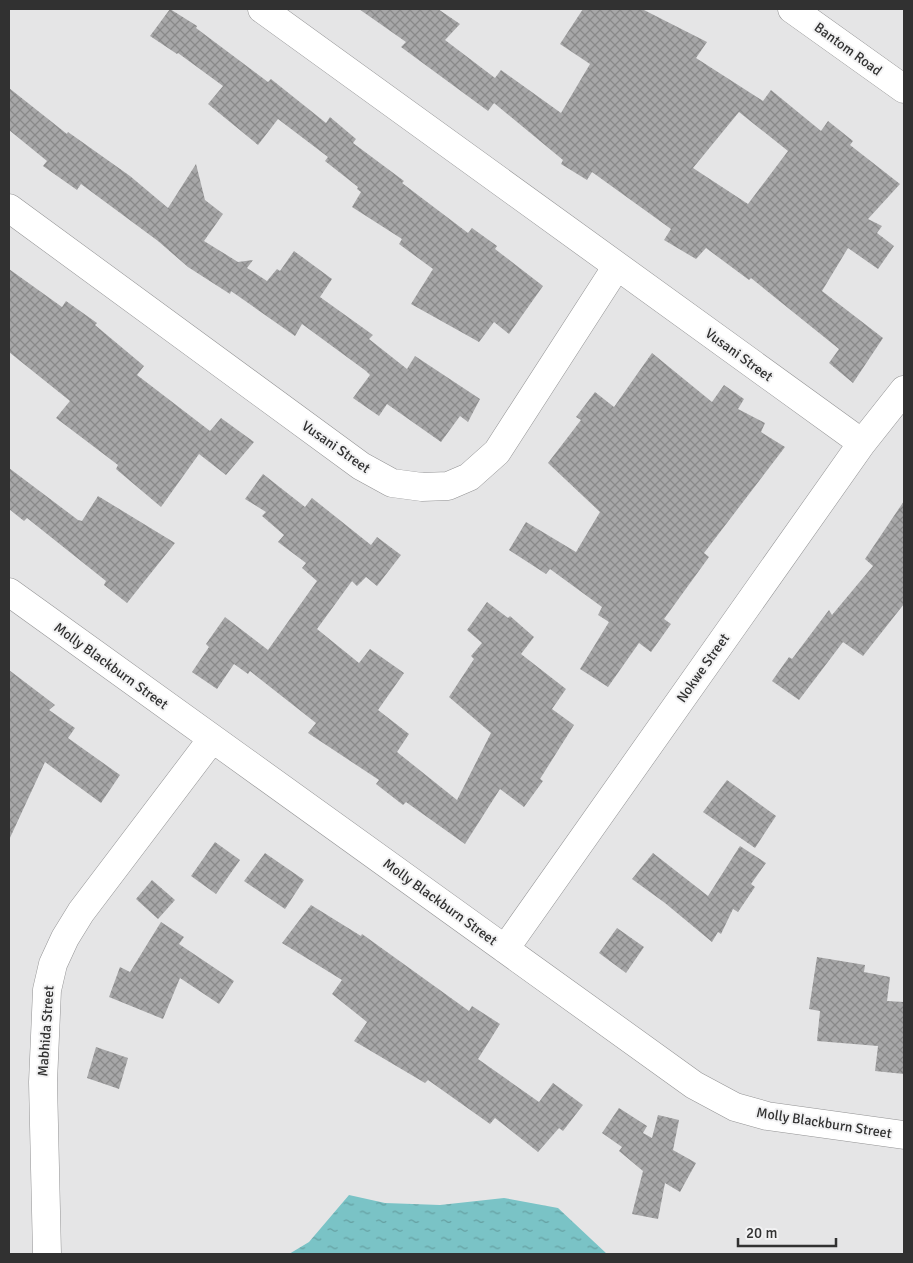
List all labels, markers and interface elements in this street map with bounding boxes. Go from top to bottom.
street label: Bantom Road [811,19,885,79]
street label: Vusani Street [702,325,776,385]
street label: Vusani Street [299,417,374,477]
street label: Molly Blackburn Street [51,619,171,713]
street label: Nokwe Street [673,630,733,706]
street label: Molly Blackburn Street [380,855,500,949]
street label: Mabhida Street [34,985,58,1077]
street label: Molly Blackburn Street [755,1104,893,1142]
scale bar [738,1216,836,1248]
text: 20 m [746,1224,777,1242]

